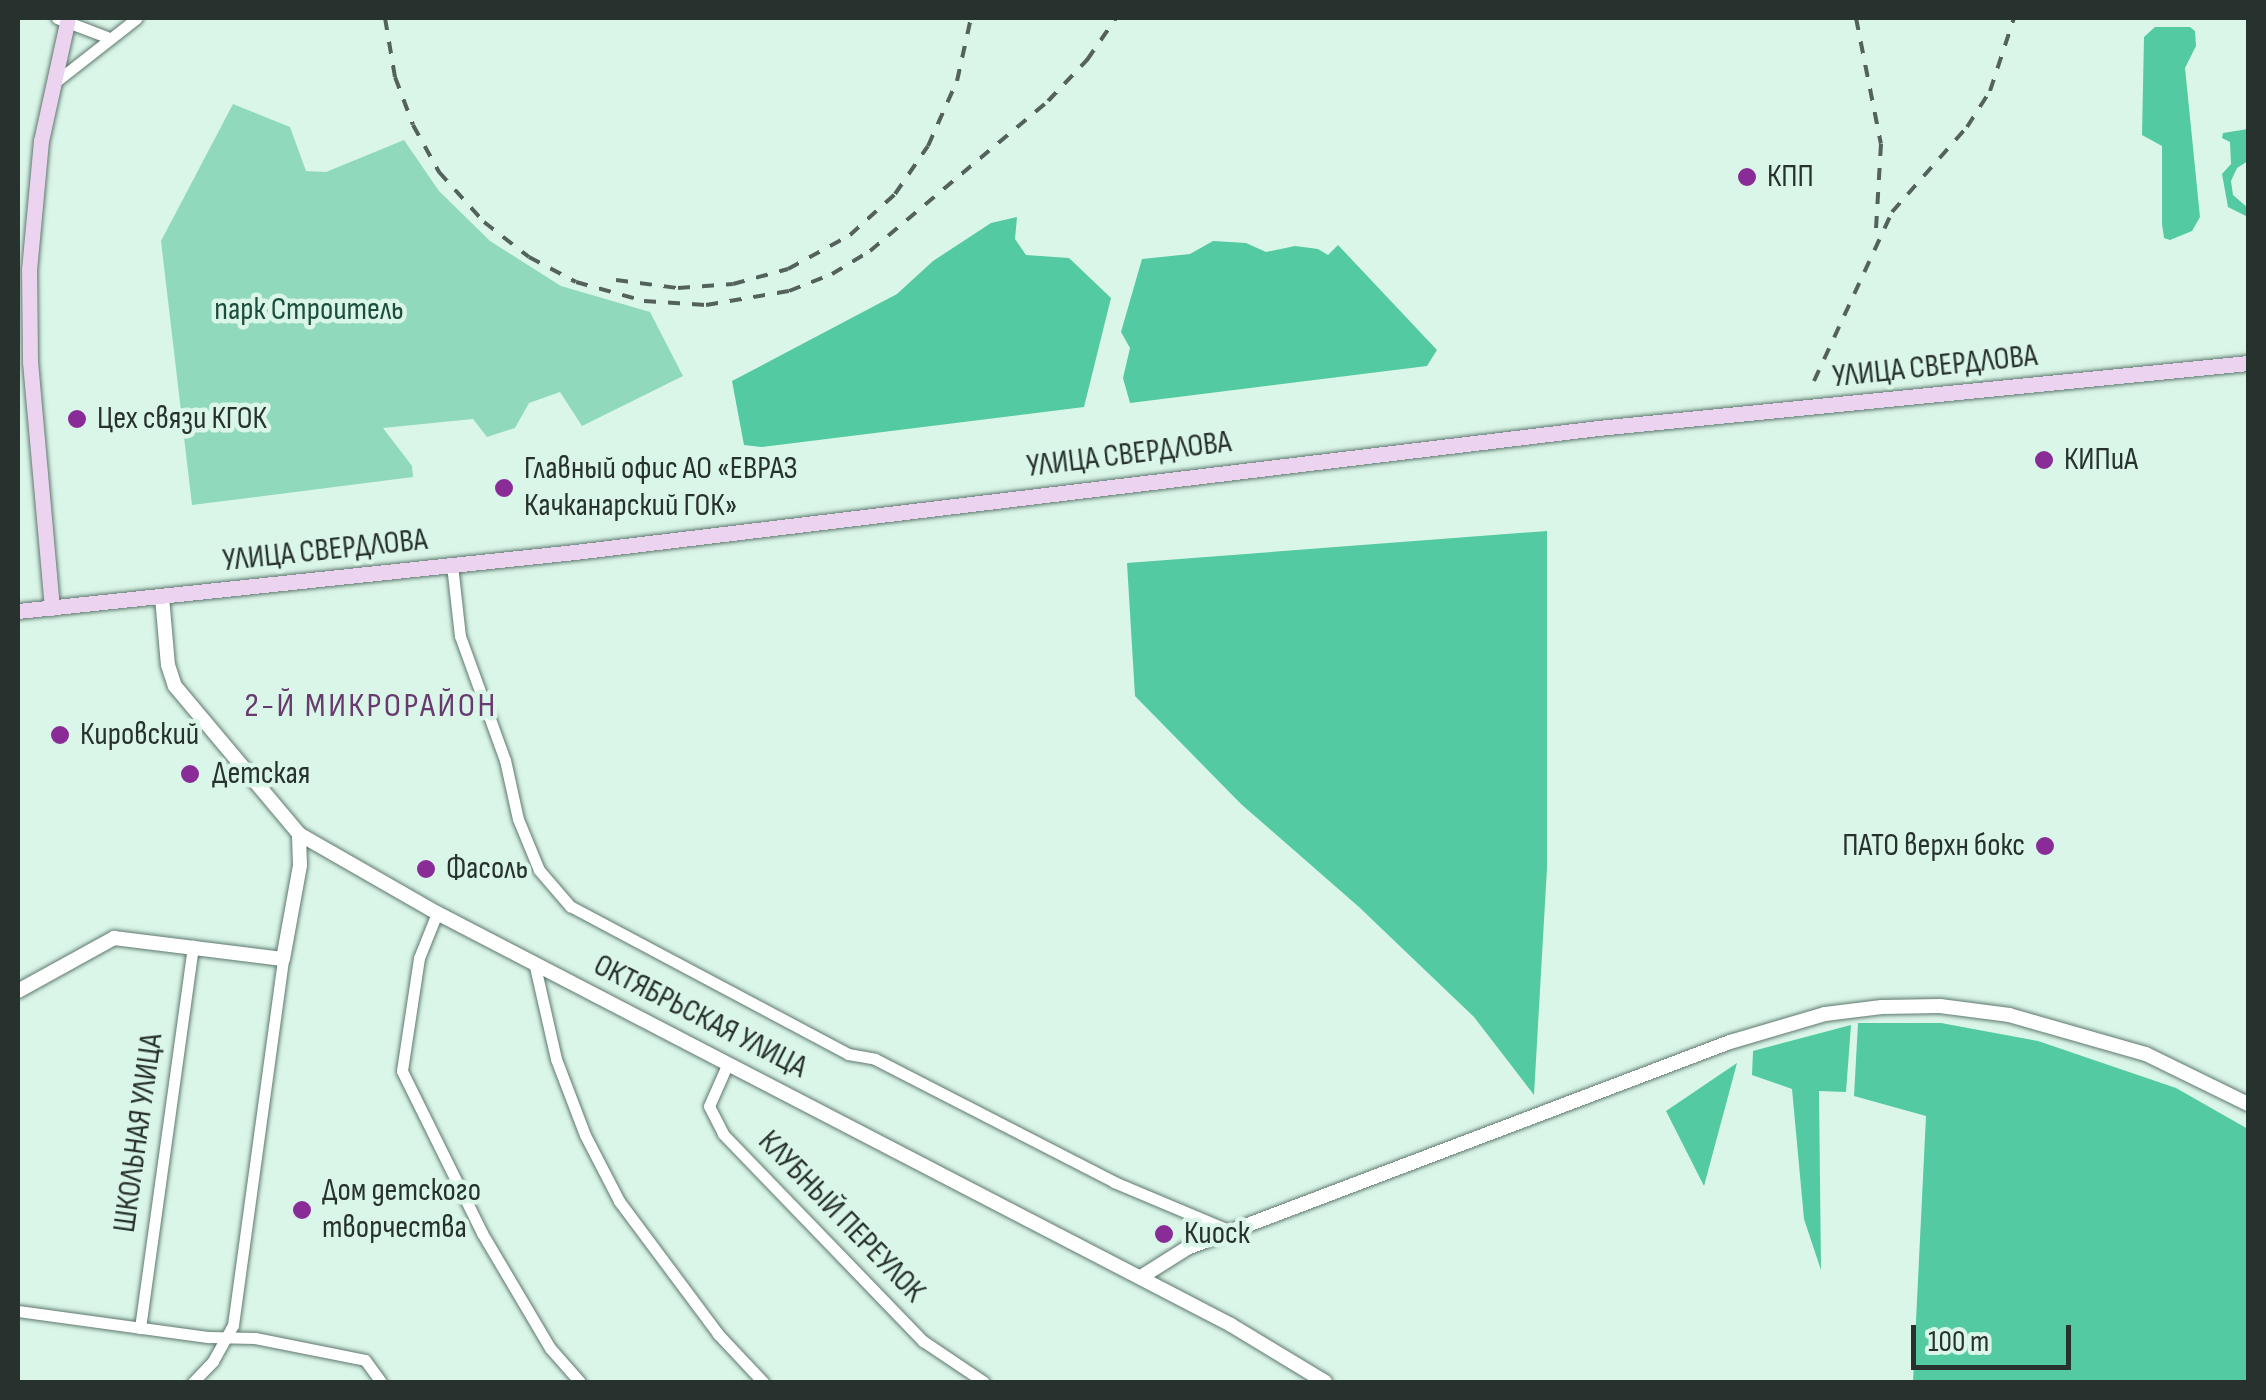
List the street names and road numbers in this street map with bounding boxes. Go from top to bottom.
street label: УЛИЦА СВЕРДЛОВА [1831,337,2039,397]
street label: УЛИЦА СВЕРДЛОВА [1025,423,1233,487]
street label: УЛИЦА СВЕРДЛОВА [221,521,429,581]
street label: ОКТЯБРЬСКАЯ УЛИЦА [587,947,813,1087]
street label: ШКОЛЬНАЯ УЛИЦА [106,1031,172,1235]
street label: КЛУБНЫЙ ПЕРЕУЛОК [749,1123,933,1311]

